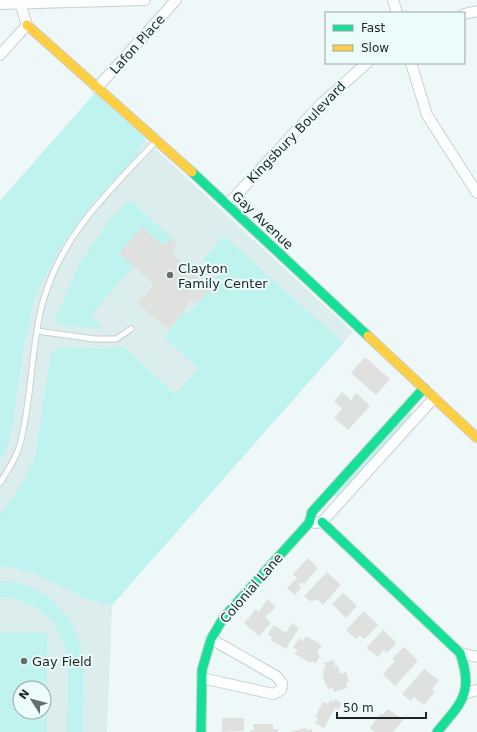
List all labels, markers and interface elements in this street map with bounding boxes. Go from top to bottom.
street label: Lafon Place [107,12,168,77]
legend [325,12,465,64]
text: Fast [361,21,385,35]
text: Slow [361,41,389,55]
street label: Kingsbury Boulevard [244,79,349,186]
street label: Gay Avenue [229,188,296,253]
place label: Clayton Family Center [178,261,268,291]
marker: Clayton Family Center [165,270,175,280]
street label: Colonial Lane [217,550,286,626]
place label: Gay Field [32,654,92,669]
marker: Gay Field [19,656,29,666]
north arrow [12,680,52,720]
text: N [16,687,32,702]
scale bar [337,694,426,720]
text: 50 m [343,701,374,715]

